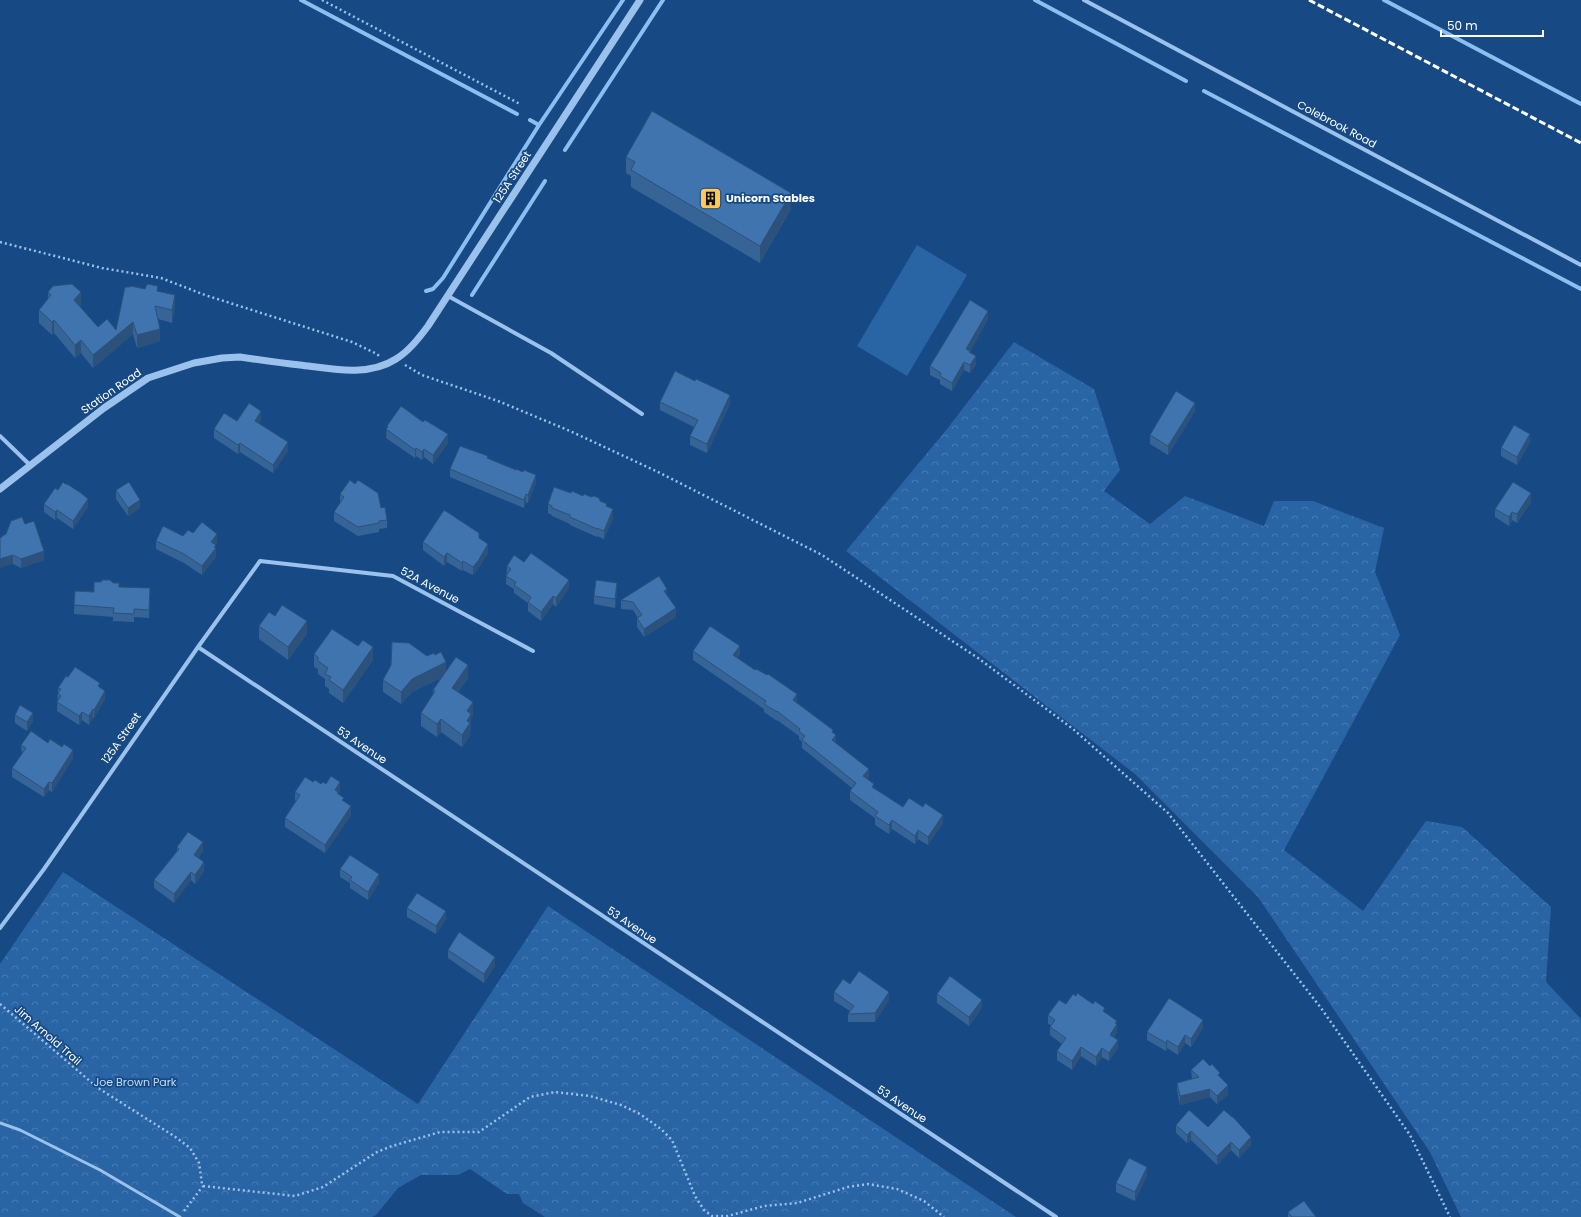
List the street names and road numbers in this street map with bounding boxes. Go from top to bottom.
street label: Colebrook Road [1294,96,1380,152]
street label: 125A Street [489,148,535,206]
street label: Station Road [78,364,144,418]
street label: 52A Avenue [398,563,463,607]
street label: 125A Street [97,709,145,767]
street label: 53 Avenue [334,722,391,768]
street label: 53 Avenue [604,902,661,948]
street label: Jim Arnold Trail [11,1001,85,1069]
street label: 53 Avenue [874,1081,931,1127]

